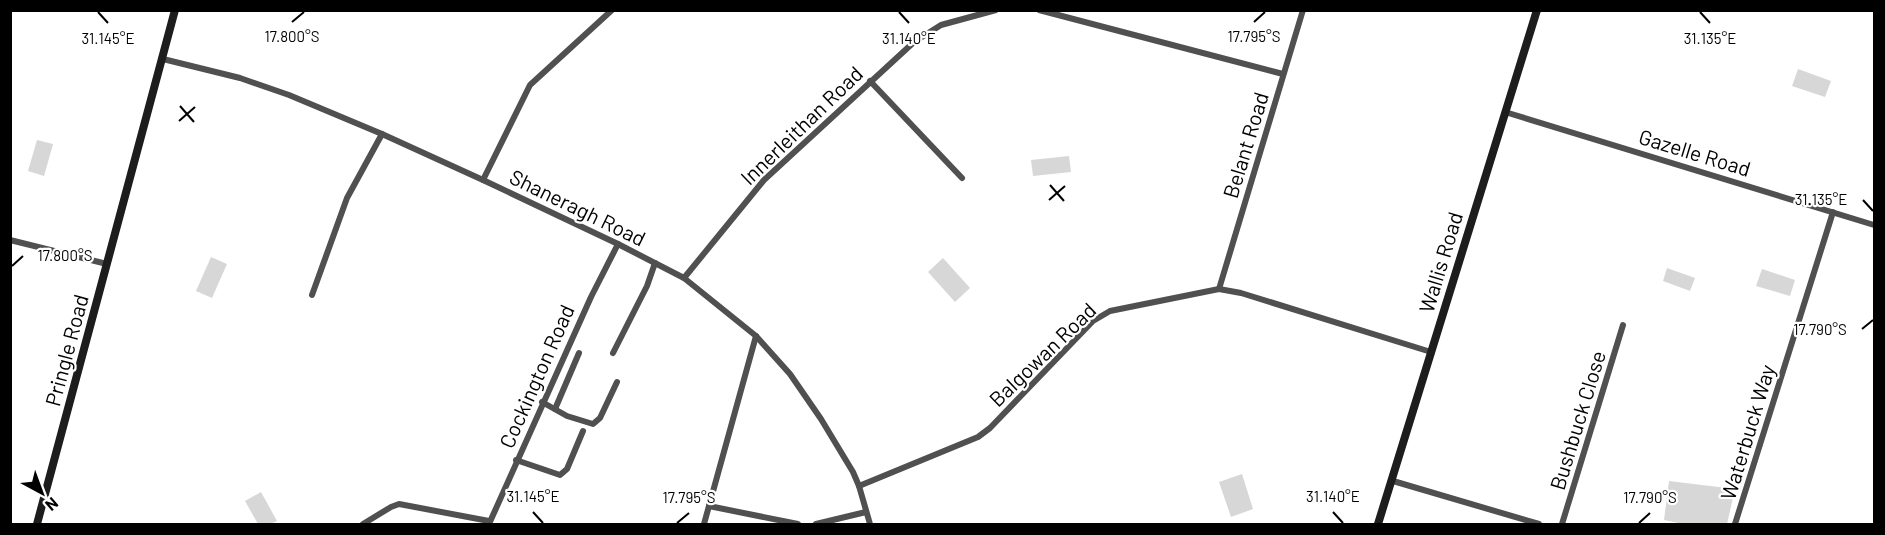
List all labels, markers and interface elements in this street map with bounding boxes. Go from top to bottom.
text: 17.800°S [264,27,320,45]
text: 17.795°S [1228,27,1280,45]
text: 31.145°E [81,29,135,47]
text: 31.140°E [882,29,936,47]
text: 31.135°E [1684,29,1736,47]
street label: Innerleithan Road [735,61,867,189]
street label: Belant Road [1217,89,1273,201]
street label: Gazelle Road [1636,123,1754,181]
street label: Shaneragh Road [506,163,650,251]
text: 31.135°E [1795,190,1847,208]
street label: Wallis Road [1413,209,1467,315]
text: 17.800°S [37,246,93,264]
street label: Pringle Road [39,291,93,409]
street label: Balgowan Road [984,297,1100,411]
street label: Cockington Road [493,300,579,452]
text: 17.790°S [1793,320,1847,338]
street label: Bushbuck Close [1544,347,1610,493]
street label: Waterbuck Way [1715,361,1780,503]
north arrow [12,463,72,523]
text: 31.145°E [506,487,560,505]
text: 31.140°E [1306,487,1360,505]
text: 17.795°S [663,488,715,506]
text: 17.790°S [1623,488,1677,506]
text: N [42,494,62,515]

